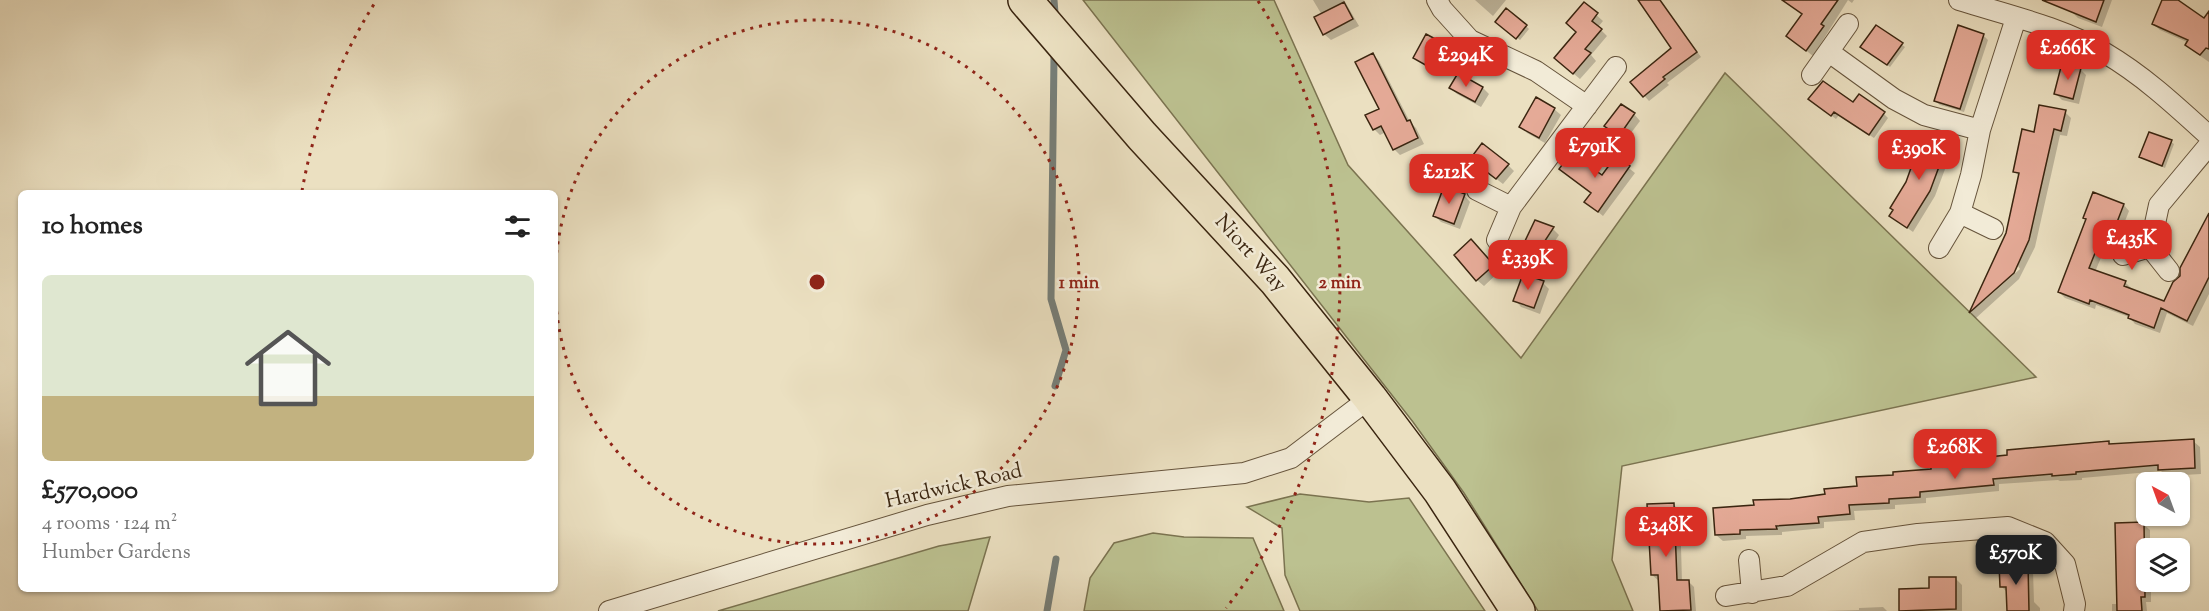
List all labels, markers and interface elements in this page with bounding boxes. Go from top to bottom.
pin: £266K [2026,30,2110,81]
text: £266K [2041,35,2095,64]
pin: £294K [1424,37,1508,88]
text: £294K [1439,42,1493,71]
pin: £791K [1553,128,1637,179]
pin: £390K [1877,130,1961,181]
text: £791K [1569,133,1621,162]
text: £390K [1892,135,1946,164]
pin: £212K [1407,154,1491,205]
text: £212K [1423,159,1475,188]
text: 10 homes [42,208,143,245]
street label: Niort Way [1207,208,1293,300]
icon: filters [501,210,534,243]
pin: £435K [2090,220,2174,271]
text: £435K [2107,225,2157,254]
pin: £339K [1486,240,1570,291]
text: £339K [1502,245,1554,274]
text: 1 min [1059,271,1100,297]
text: 2 min [1319,271,1362,297]
centre of rings [807,272,827,292]
icon: home [234,314,342,422]
pin: £268K [1913,429,1997,480]
text: £268K [1928,434,1982,463]
street label: Hardwick Road [883,457,1026,517]
north arrow [2136,472,2190,526]
map controls [2136,472,2190,592]
text: £570,000 [42,473,138,510]
pin: £348K [1624,507,1708,558]
text: 4 rooms · 124 m² [42,510,177,539]
text: £348K [1639,512,1693,541]
pin: £570K [1974,535,2058,586]
button: layers [2136,538,2190,592]
text: Humber Gardens [42,539,191,568]
text: £570K [1990,540,2042,569]

